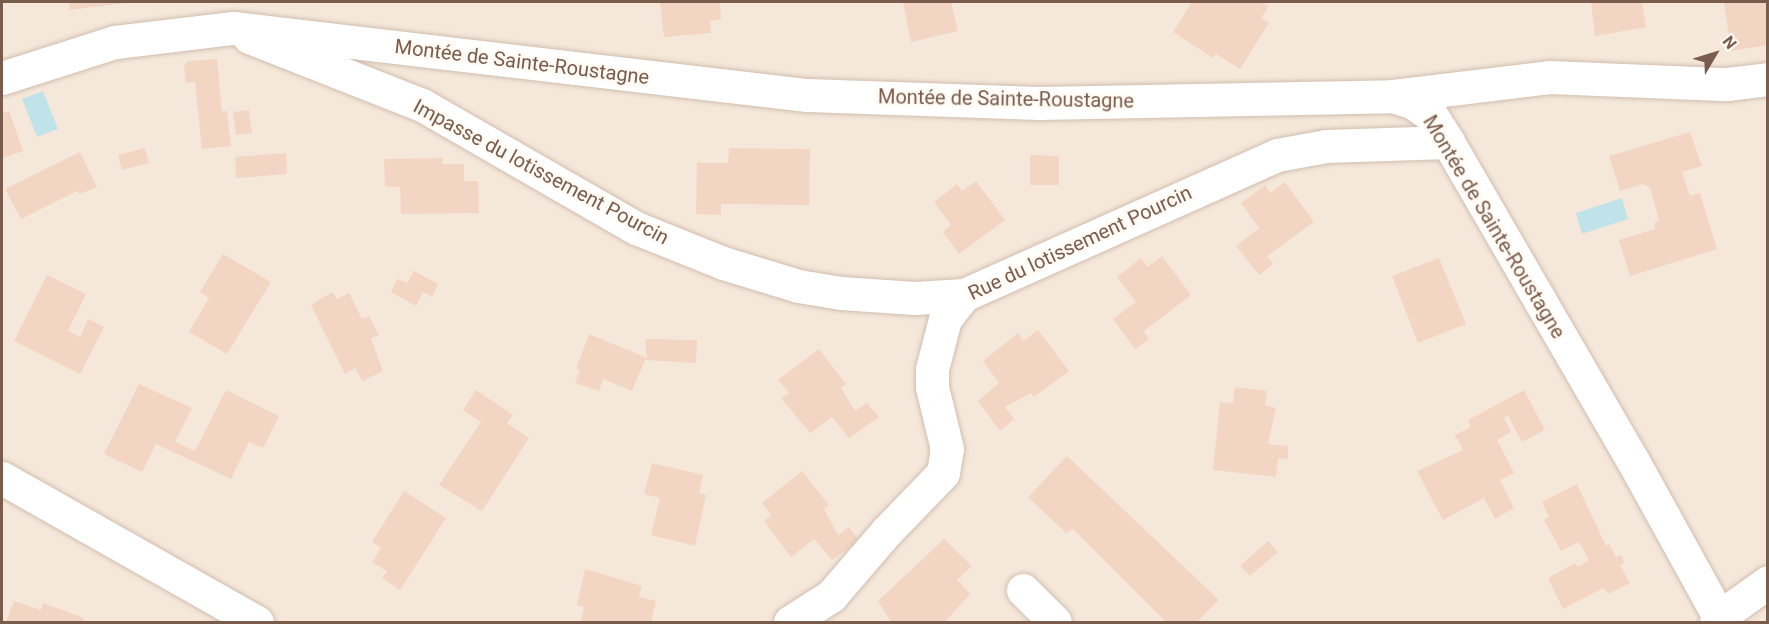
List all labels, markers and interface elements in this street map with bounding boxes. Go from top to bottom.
north arrow [1685,24,1745,84]
text: N [1719,32,1741,53]
street label: Montée de Sainte-Roustagne [393,34,651,90]
street label: Montée de Sainte-Roustagne [878,85,1134,113]
street label: Impasse du lotissement Pourcin [409,94,673,250]
street label: Montée de Sainte-Roustagne [1418,111,1570,343]
street label: Rue du lotissement Pourcin [964,181,1196,305]

